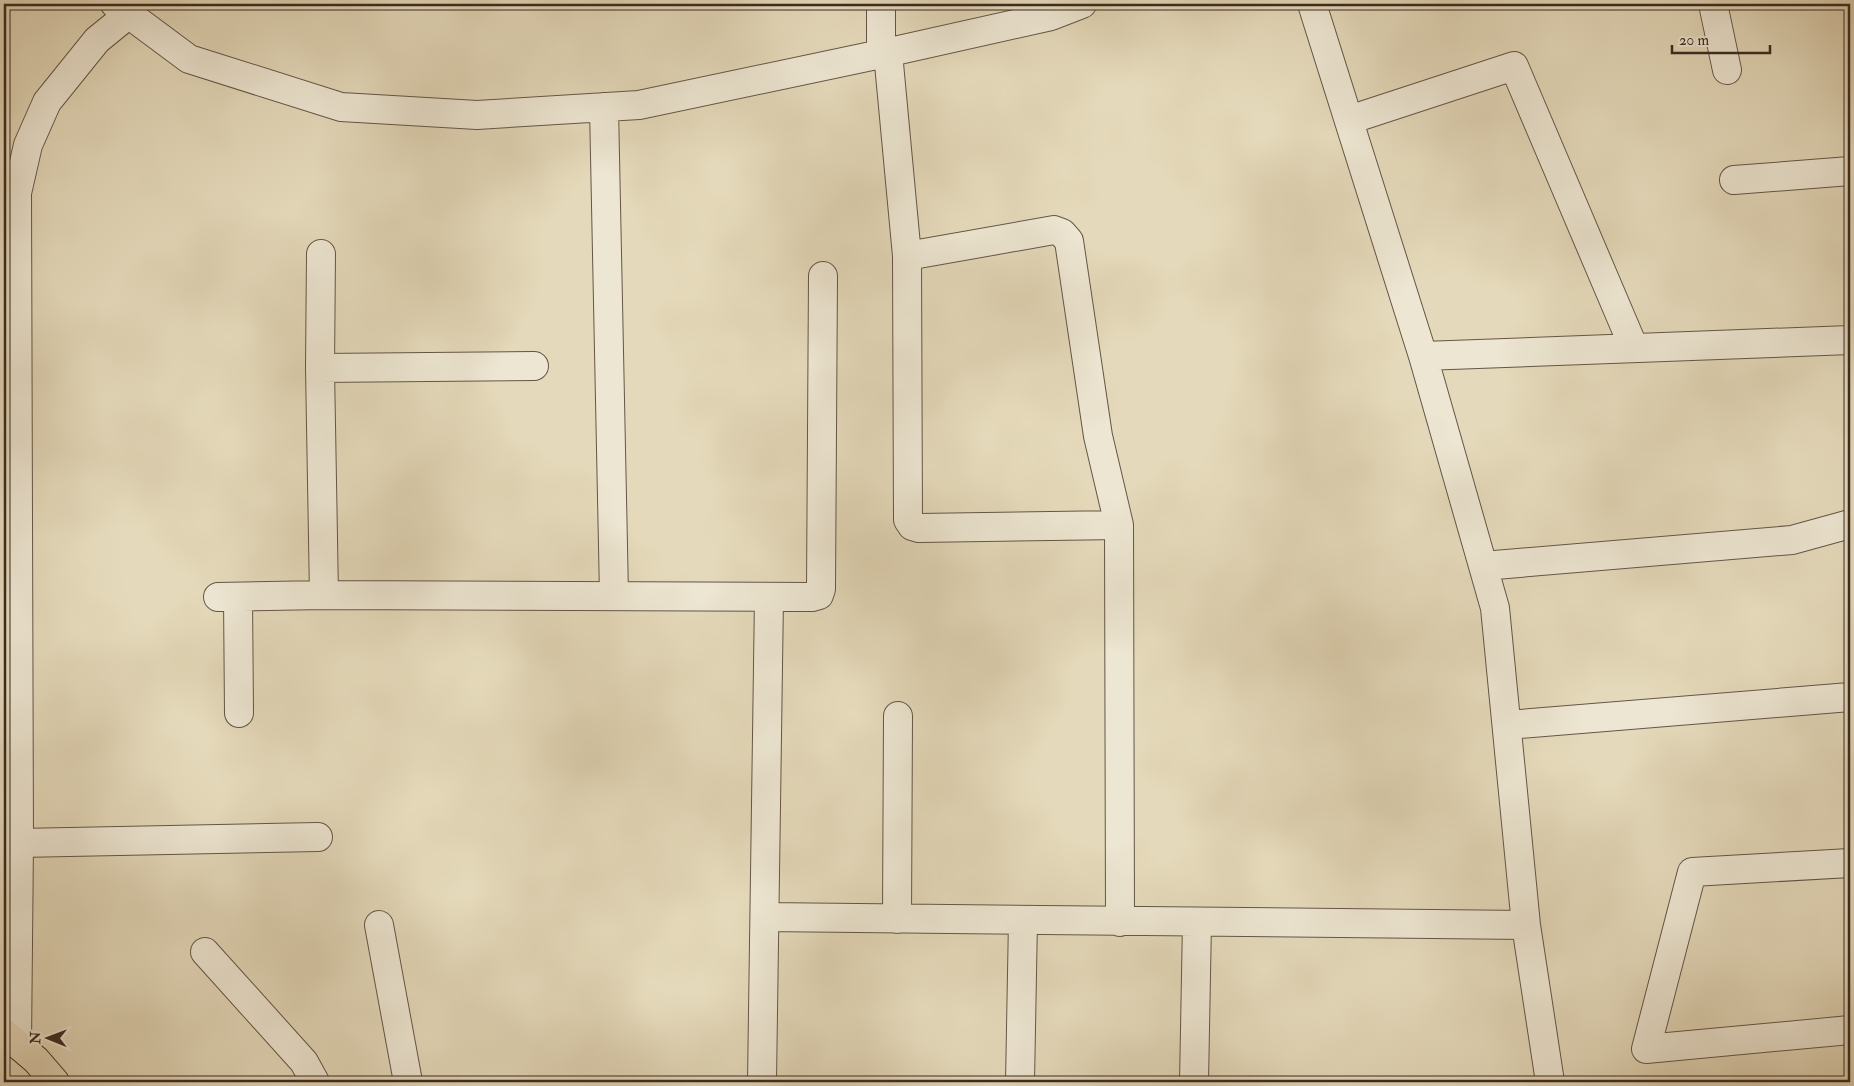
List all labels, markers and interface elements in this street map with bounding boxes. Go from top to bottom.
scale bar [1672,22,1769,54]
text: 20 m [1679,31,1709,50]
north arrow [22,1014,72,1064]
text: N [27,1031,44,1045]

